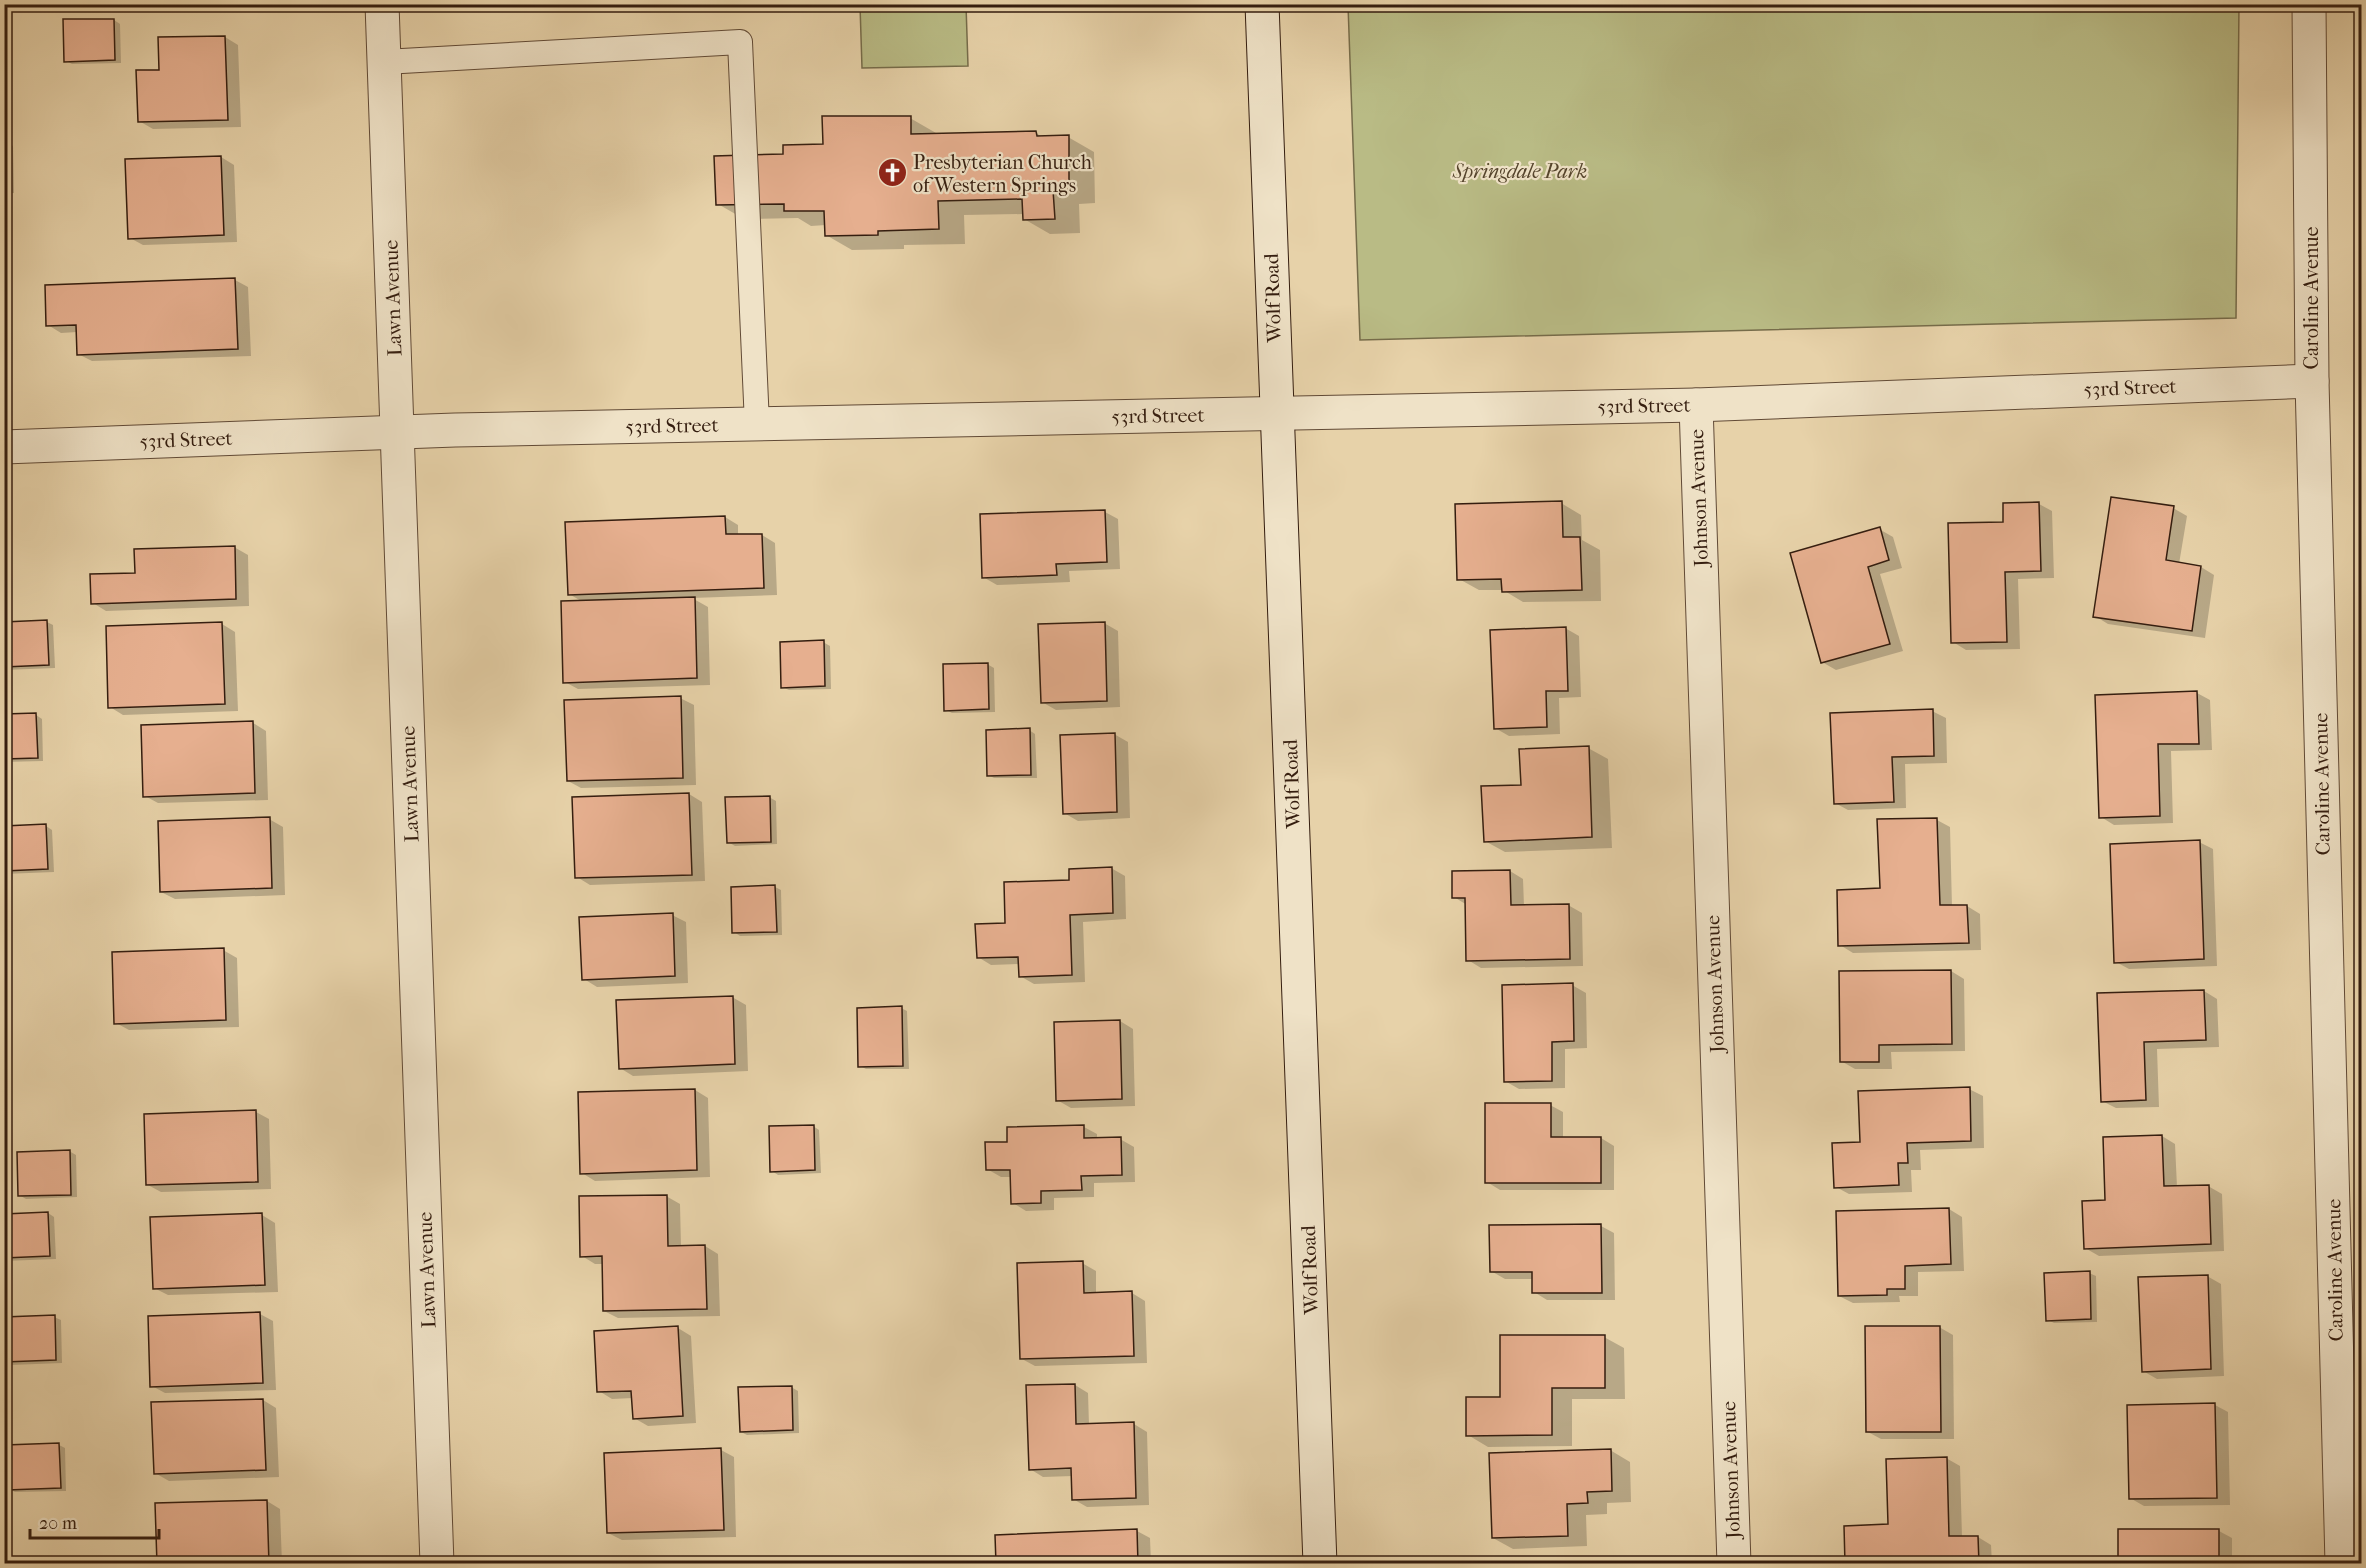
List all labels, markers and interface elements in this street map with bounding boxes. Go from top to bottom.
place label: Presbyterian Church of Western Springs [913,151,1093,197]
church icon: Presbyterian Church of Western Springs [876,157,908,189]
park label: Springdale Park [1452,160,1587,183]
street label: Caroline Avenue [2300,227,2323,369]
street label: Lawn Avenue [379,239,407,357]
street label: Wolf Road [1260,252,1286,344]
street label: 53rd Street [2083,375,2177,401]
street label: 53rd Street [1597,394,1691,418]
street label: 53rd Street [1111,404,1205,428]
street label: 53rd Street [625,414,719,438]
street label: 53rd Street [139,427,233,453]
street label: Johnson Avenue [1685,429,1713,569]
street label: Caroline Avenue [2309,712,2335,856]
street label: Lawn Avenue [396,725,424,843]
street label: Wolf Road [1279,738,1305,830]
street label: Johnson Avenue [1701,915,1729,1055]
street label: Caroline Avenue [2322,1198,2348,1342]
street label: Lawn Avenue [413,1211,441,1329]
street label: Wolf Road [1297,1224,1323,1316]
street label: Johnson Avenue [1717,1401,1745,1541]
scale bar [30,1502,159,1540]
text: 20 m [39,1513,77,1534]

